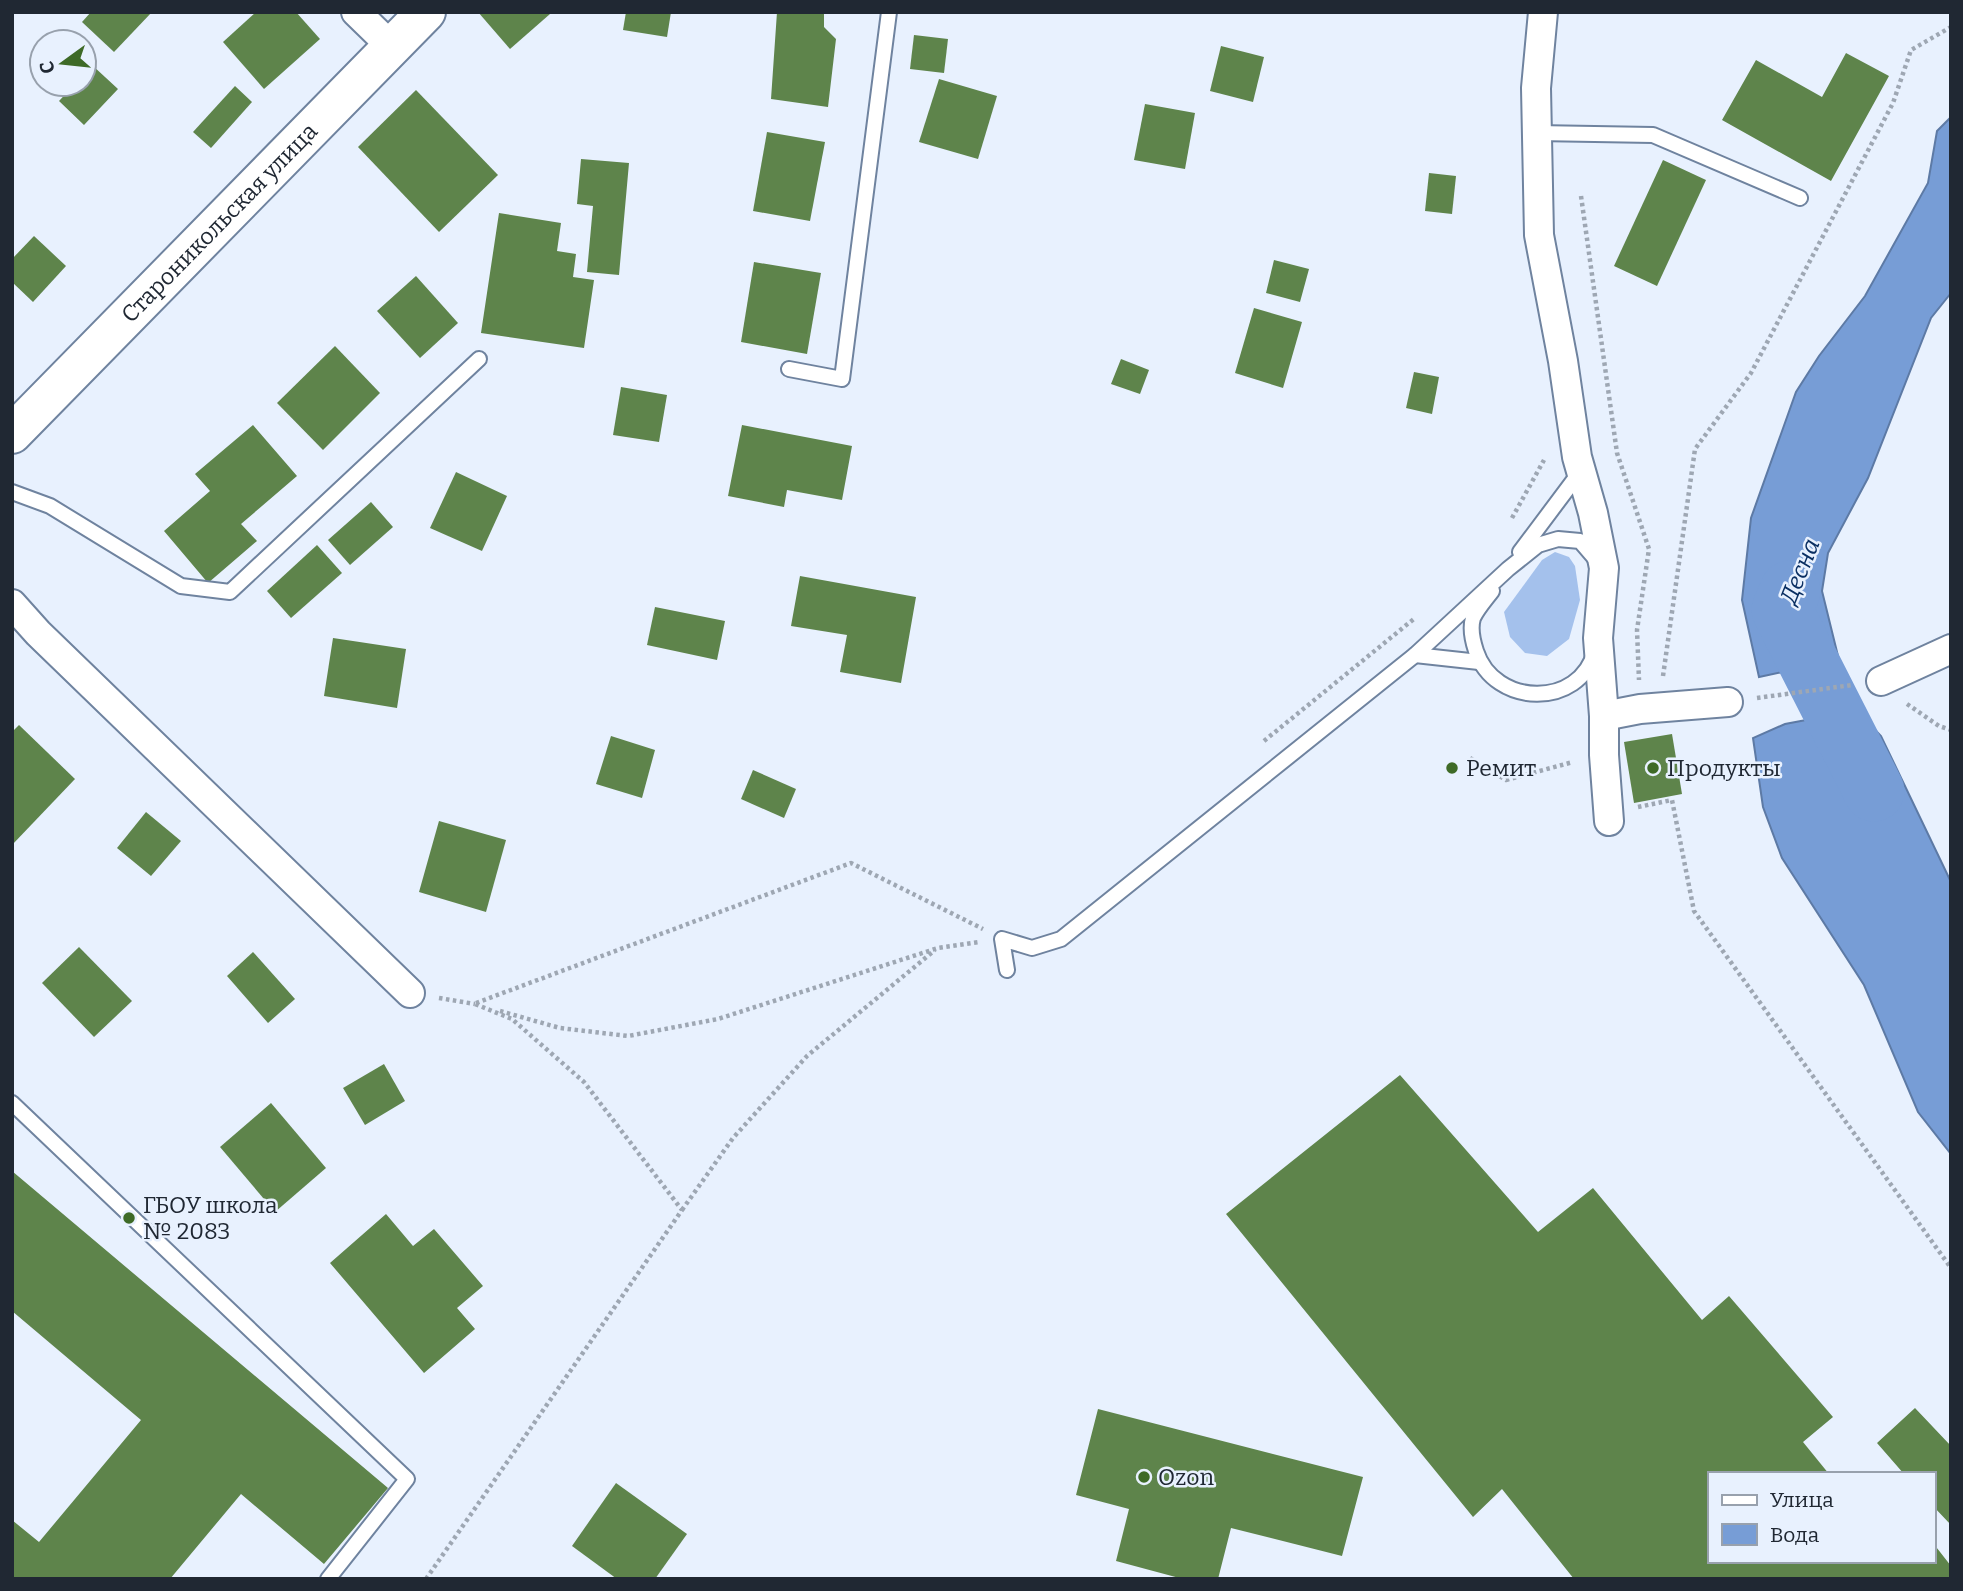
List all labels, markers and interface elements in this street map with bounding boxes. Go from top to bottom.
north arrow [28,28,98,98]
text: С [34,58,60,76]
street label: Староникольская улица [115,117,323,328]
water label: Десна [1774,534,1826,609]
place label: Ремит [1466,754,1536,782]
place label: Продукты [1667,754,1780,782]
marker: Ремит [1444,760,1460,776]
marker: Продукты [1645,760,1661,776]
place label: ГБОУ школа № 2083 [143,1191,278,1245]
marker: ГБОУ школа № 2083 [121,1210,137,1226]
place label: Ozon [1158,1463,1214,1491]
marker: Ozon [1136,1469,1152,1485]
legend [1708,1472,1935,1563]
text: Улица [1770,1487,1834,1513]
text: Вода [1770,1522,1820,1548]

